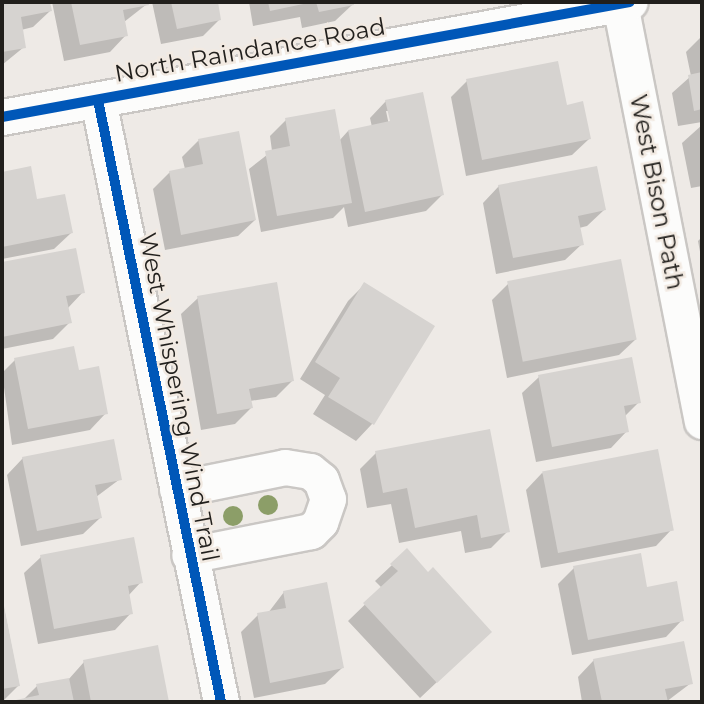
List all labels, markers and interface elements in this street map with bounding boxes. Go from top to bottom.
street label: North Raindance Road [112,12,388,88]
street label: West Bison Path [624,92,690,292]
street label: West Whispering Wind Trail [133,230,225,564]

